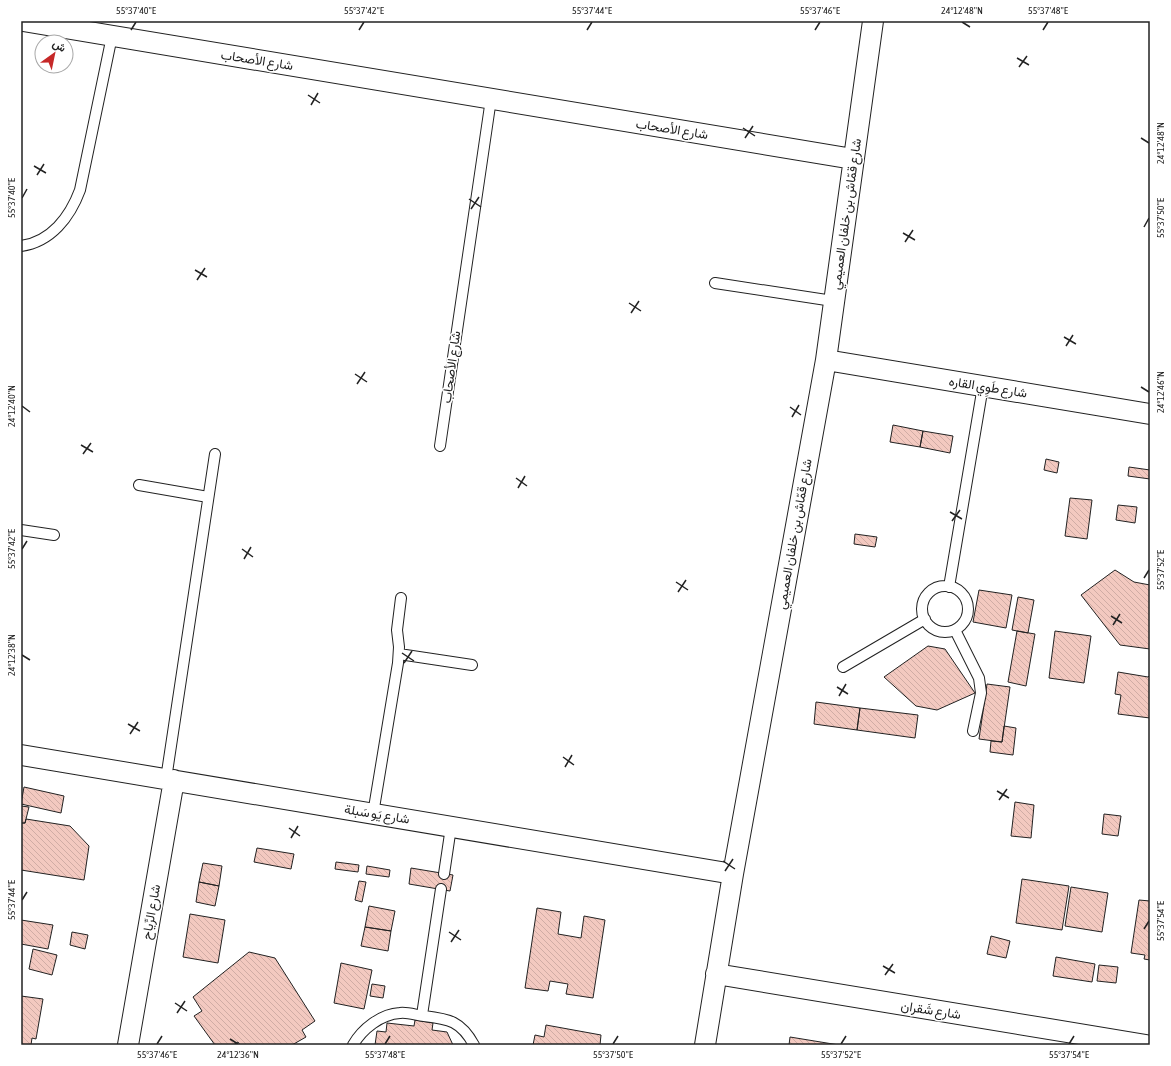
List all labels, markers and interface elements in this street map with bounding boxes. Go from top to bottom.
text: 55°37'40"E [116,5,157,16]
text: 55°37'42"E [344,5,385,16]
text: 55°37'44"E [572,5,613,16]
text: 55°37'46"E [800,5,841,16]
text: 24°12'48"N [941,5,983,16]
text: 55°37'48"E [1028,5,1069,16]
north arrow [34,34,74,74]
text: ش [50,37,68,55]
street label: شارع الأصحاب [220,47,294,75]
street label: شارع الأصحاب [635,116,709,144]
text: 24°12'48"N [1155,122,1166,164]
street label: شارع قمّاش بن خلفان العميمي [828,137,867,291]
text: 55°37'40"E [6,177,17,218]
text: 55°37'50"E [1155,197,1166,238]
street label: شارع الأصحاب [439,330,465,404]
text: 24°12'46"N [1155,371,1166,413]
street label: شارع طَوِي القاره [947,373,1028,404]
text: 24°12'40"N [6,385,17,427]
street label: شارع قمّاش بن خلفان العميمي [773,458,818,611]
text: 55°37'42"E [6,528,17,569]
text: 55°37'52"E [1155,549,1166,590]
text: 24°12'38"N [6,634,17,676]
street label: شارع يَو سَبلة [343,801,411,829]
text: 55°37'44"E [6,879,17,920]
street label: شارع الرِّياح [139,883,165,941]
text: 55°37'54"E [1155,900,1166,941]
street label: شارع شَقران [900,998,962,1024]
text: 55°37'46"E [137,1049,178,1060]
text: 24°12'36"N [217,1049,259,1060]
text: 55°37'48"E [365,1049,406,1060]
text: 55°37'50"E [593,1049,634,1060]
text: 55°37'52"E [821,1049,862,1060]
text: 55°37'54"E [1049,1049,1090,1060]

